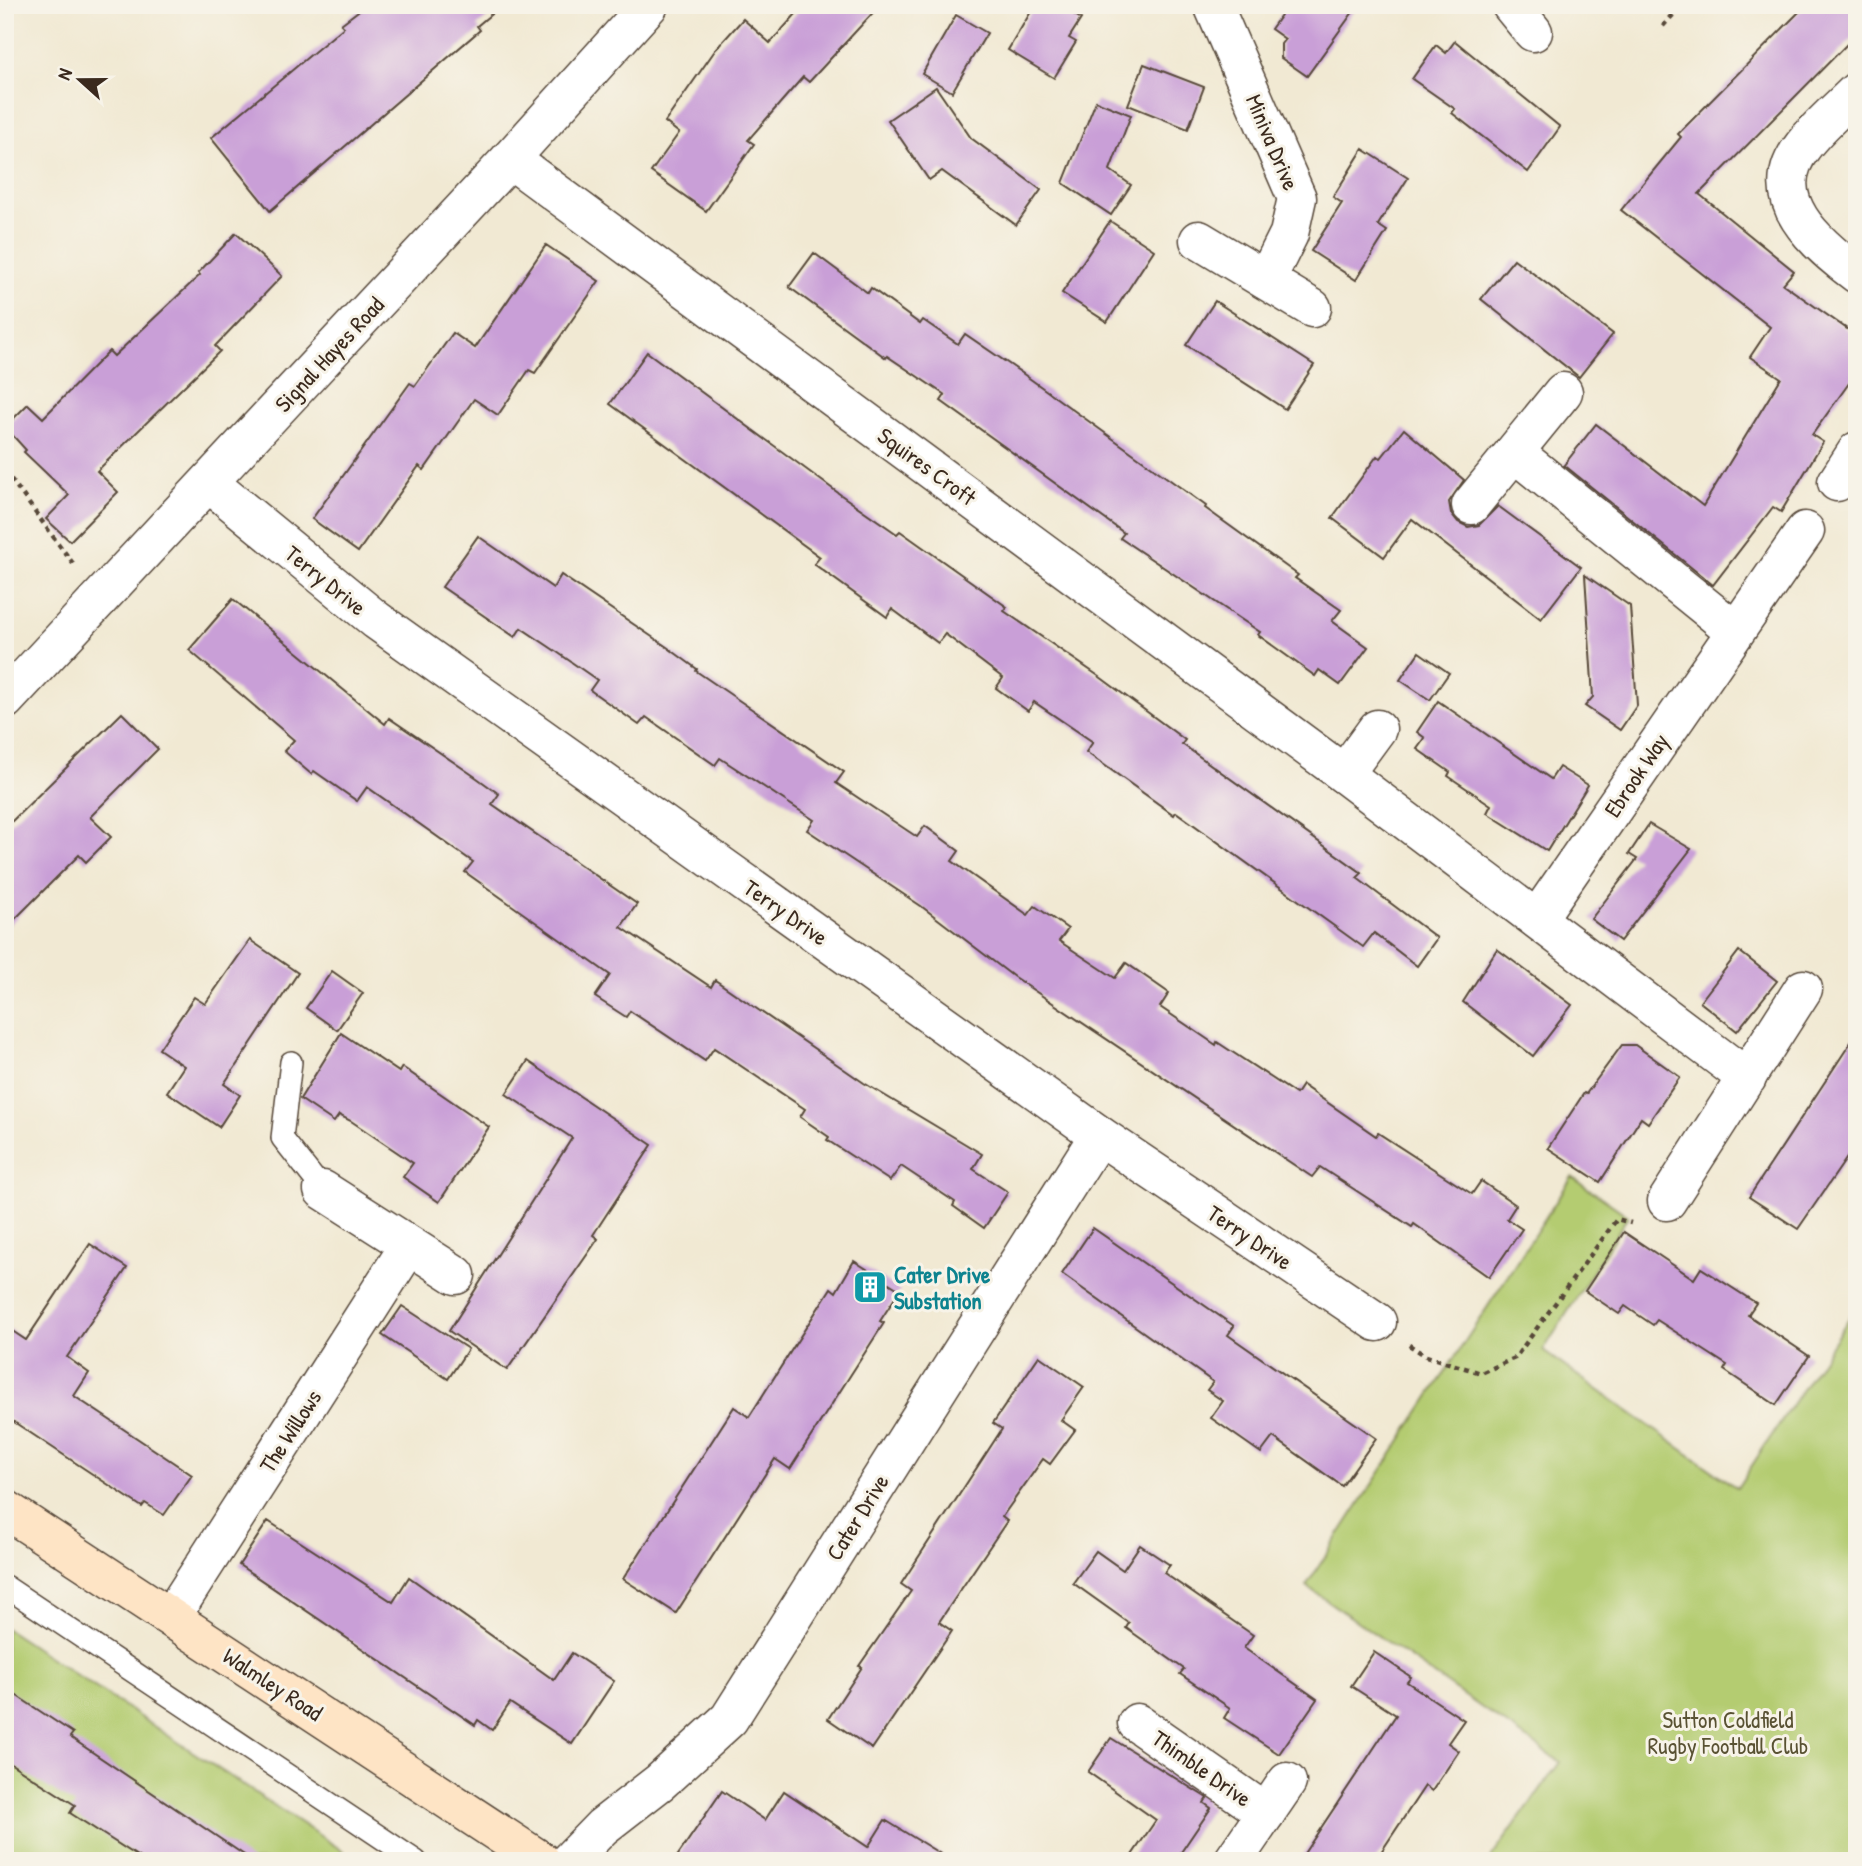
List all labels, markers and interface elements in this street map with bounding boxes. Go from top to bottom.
north arrow [46,46,116,116]
text: N [50,65,78,83]
street label: Miniva Drive [1239,89,1307,195]
street label: Signal Hayes Road [267,290,391,418]
street label: Squires Croft [872,420,983,513]
street label: Terry Drive [279,538,373,622]
street label: Ebrook Way [1597,727,1675,823]
street label: Terry Drive [738,872,834,952]
street label: Terry Drive [1202,1197,1298,1277]
place label: Cater Drive Substation [894,1259,991,1316]
building icon: Cater Drive Substation [851,1268,889,1306]
street label: The Willows [252,1383,328,1478]
street label: Cater Drive [818,1468,896,1566]
street label: Walmley Road [217,1640,329,1728]
park label: Sutton Coldfield Rugby Football Club [1648,1704,1808,1761]
street label: Thimble Drive [1146,1722,1258,1814]

